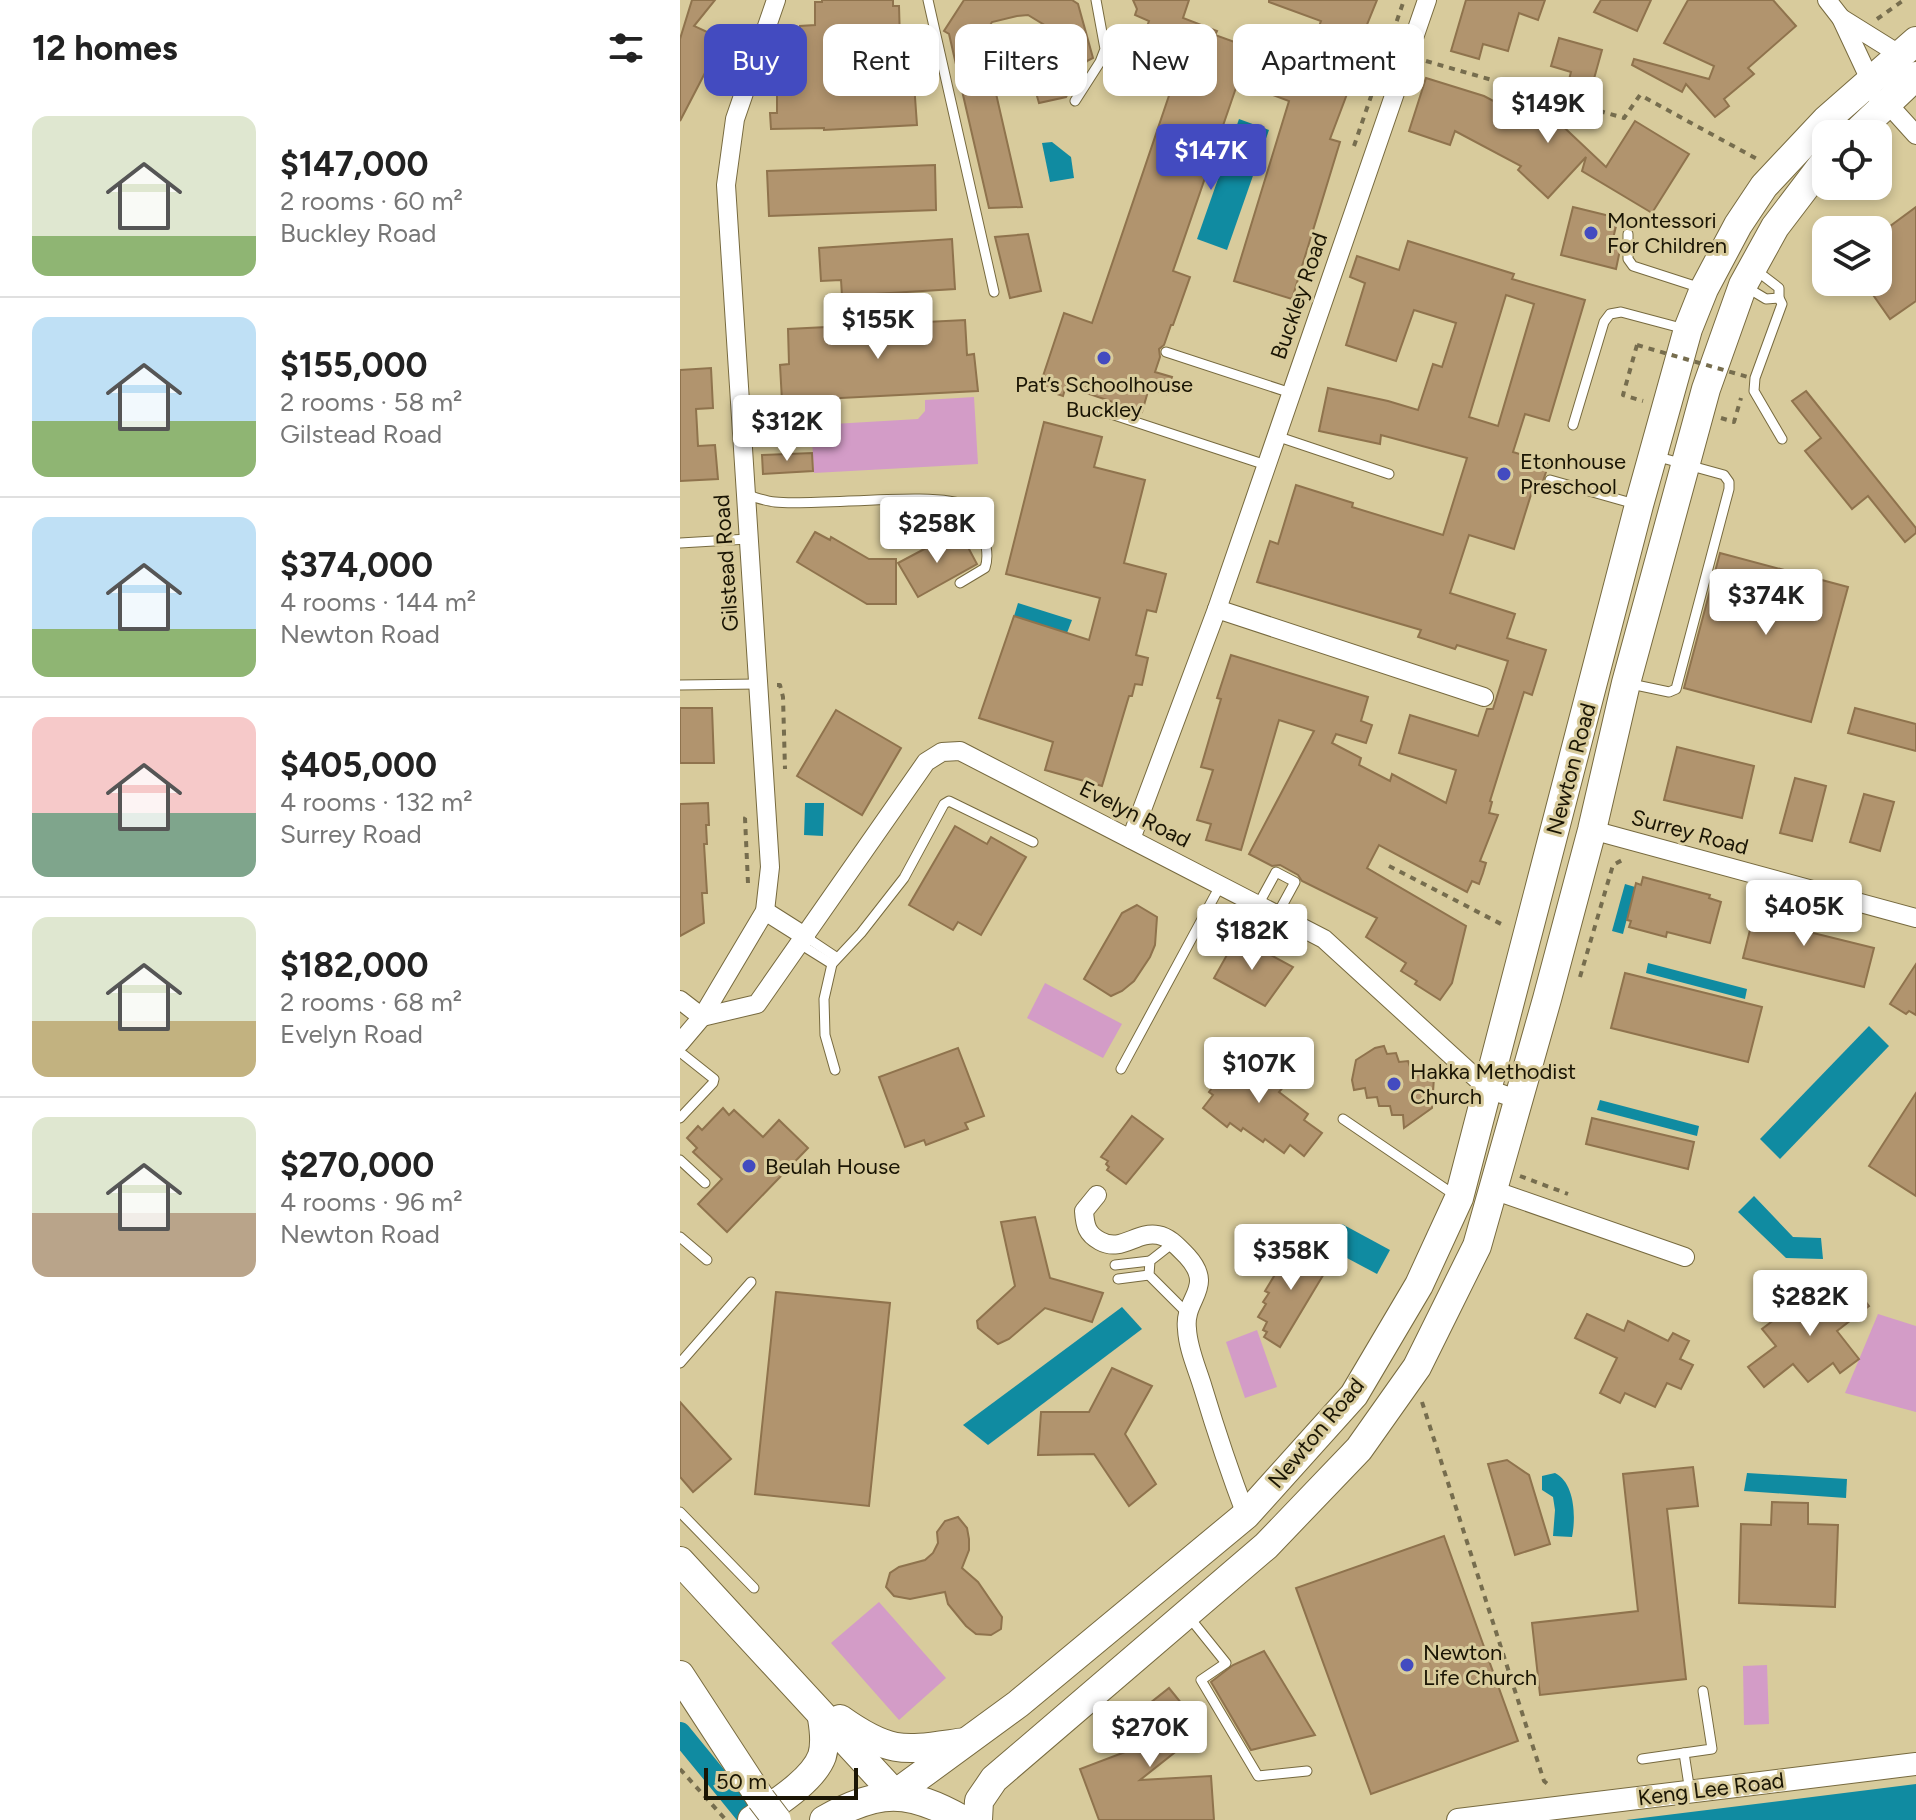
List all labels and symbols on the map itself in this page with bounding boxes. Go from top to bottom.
pin: $149K [1492,77,1604,145]
pin: $147K [1155,124,1267,192]
place label: Montessori For Children [1607,207,1727,259]
marker: Montessori For Children [1582,224,1600,242]
street label: Buckley Road [1265,229,1333,363]
pin: $155K [822,293,934,361]
marker: Pat’s Schoolhouse Buckley [1095,349,1113,367]
place label: Pat’s Schoolhouse Buckley [1015,371,1193,423]
pin: $312K [731,395,843,463]
place label: Etonhouse Preschool [1520,448,1626,500]
marker: Etonhouse Preschool [1495,465,1513,483]
street label: Gilstead Road [708,494,744,632]
pin: $258K [881,497,993,565]
pin: $374K [1710,569,1822,637]
street label: Newton Road [1540,700,1602,838]
street label: Evelyn Road [1075,775,1195,853]
street label: Surrey Road [1629,803,1751,861]
pin: $405K [1748,880,1860,948]
pin: $182K [1196,904,1308,972]
pin: $107K [1203,1037,1315,1105]
place label: Hakka Methodist Church [1410,1058,1576,1110]
marker: Hakka Methodist Church [1385,1075,1403,1093]
place label: Beulah House [765,1153,900,1180]
marker: Beulah House [740,1157,758,1175]
pin: $358K [1235,1224,1347,1292]
pin: $282K [1754,1270,1866,1338]
street label: Newton Road [1262,1372,1370,1494]
place label: Newton Life Church [1423,1639,1537,1691]
marker: Newton Life Church [1398,1656,1416,1674]
pin: $270K [1094,1701,1206,1769]
scale bar [704,1764,858,1800]
street label: Keng Lee Road [1636,1767,1786,1811]

